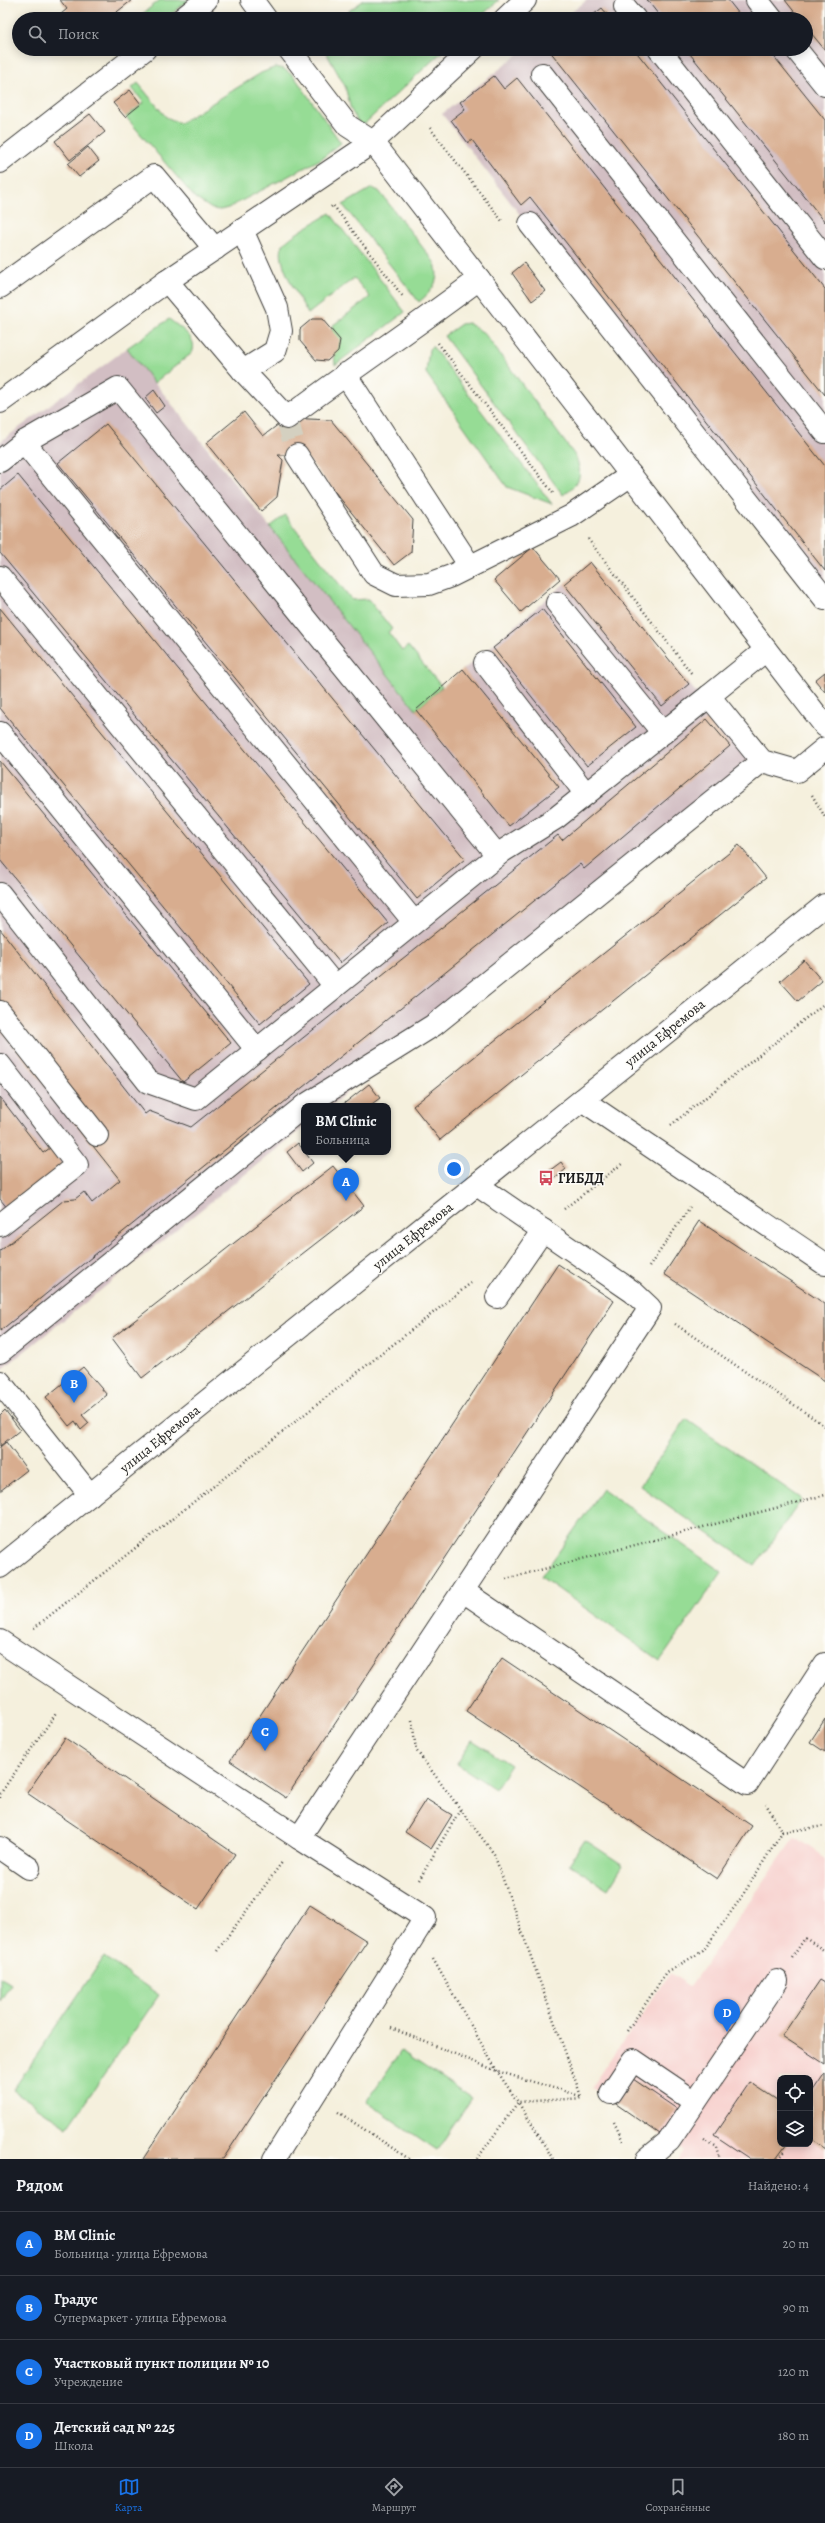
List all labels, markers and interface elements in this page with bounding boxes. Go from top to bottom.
search box [12,12,813,56]
icon: search [26,23,48,45]
text: Поиск [58,24,99,44]
street label: улица Ефремова [620,994,710,1072]
popup [301,1103,391,1155]
text: BM Clinic [315,1111,377,1131]
text: Больница [315,1131,370,1148]
your location [444,1159,464,1179]
pin: A [333,1168,359,1201]
bus stop icon: ГИБДД [537,1169,555,1187]
place label: ГИБДД [558,1169,604,1188]
street label: улица Ефремова [368,1197,458,1275]
pin: B [61,1370,87,1403]
street label: улица Ефремова [115,1400,205,1478]
pin: C [252,1718,278,1751]
pin: D [714,1999,740,2032]
map controls [777,2075,813,2147]
button: locate [777,2075,813,2111]
button: layers [777,2111,813,2147]
text: Рядом [16,2174,63,2197]
text: Найдено: 4 [748,2177,809,2194]
text: BM Clinic [54,2225,116,2245]
text: A [25,2235,33,2252]
text: 20 m [783,2235,809,2252]
text: Больница · улица Ефремова [54,2245,208,2262]
text: Градус [54,2289,98,2309]
text: B [25,2299,33,2316]
text: 90 m [783,2299,809,2316]
text: Супермаркет · улица Ефремова [54,2309,227,2326]
text: Участковый пункт полиции № 10 [54,2353,269,2373]
text: C [25,2363,33,2380]
text: 120 m [778,2363,809,2380]
text: Учреждение [54,2373,123,2390]
text: Детский сад № 225 [54,2417,175,2437]
text: D [24,2427,34,2444]
text: 180 m [778,2427,809,2444]
text: Школа [54,2437,93,2454]
tab: Карта [115,2476,142,2515]
tab: Маршрут [372,2476,416,2515]
tab: Сохранённые [645,2476,710,2515]

